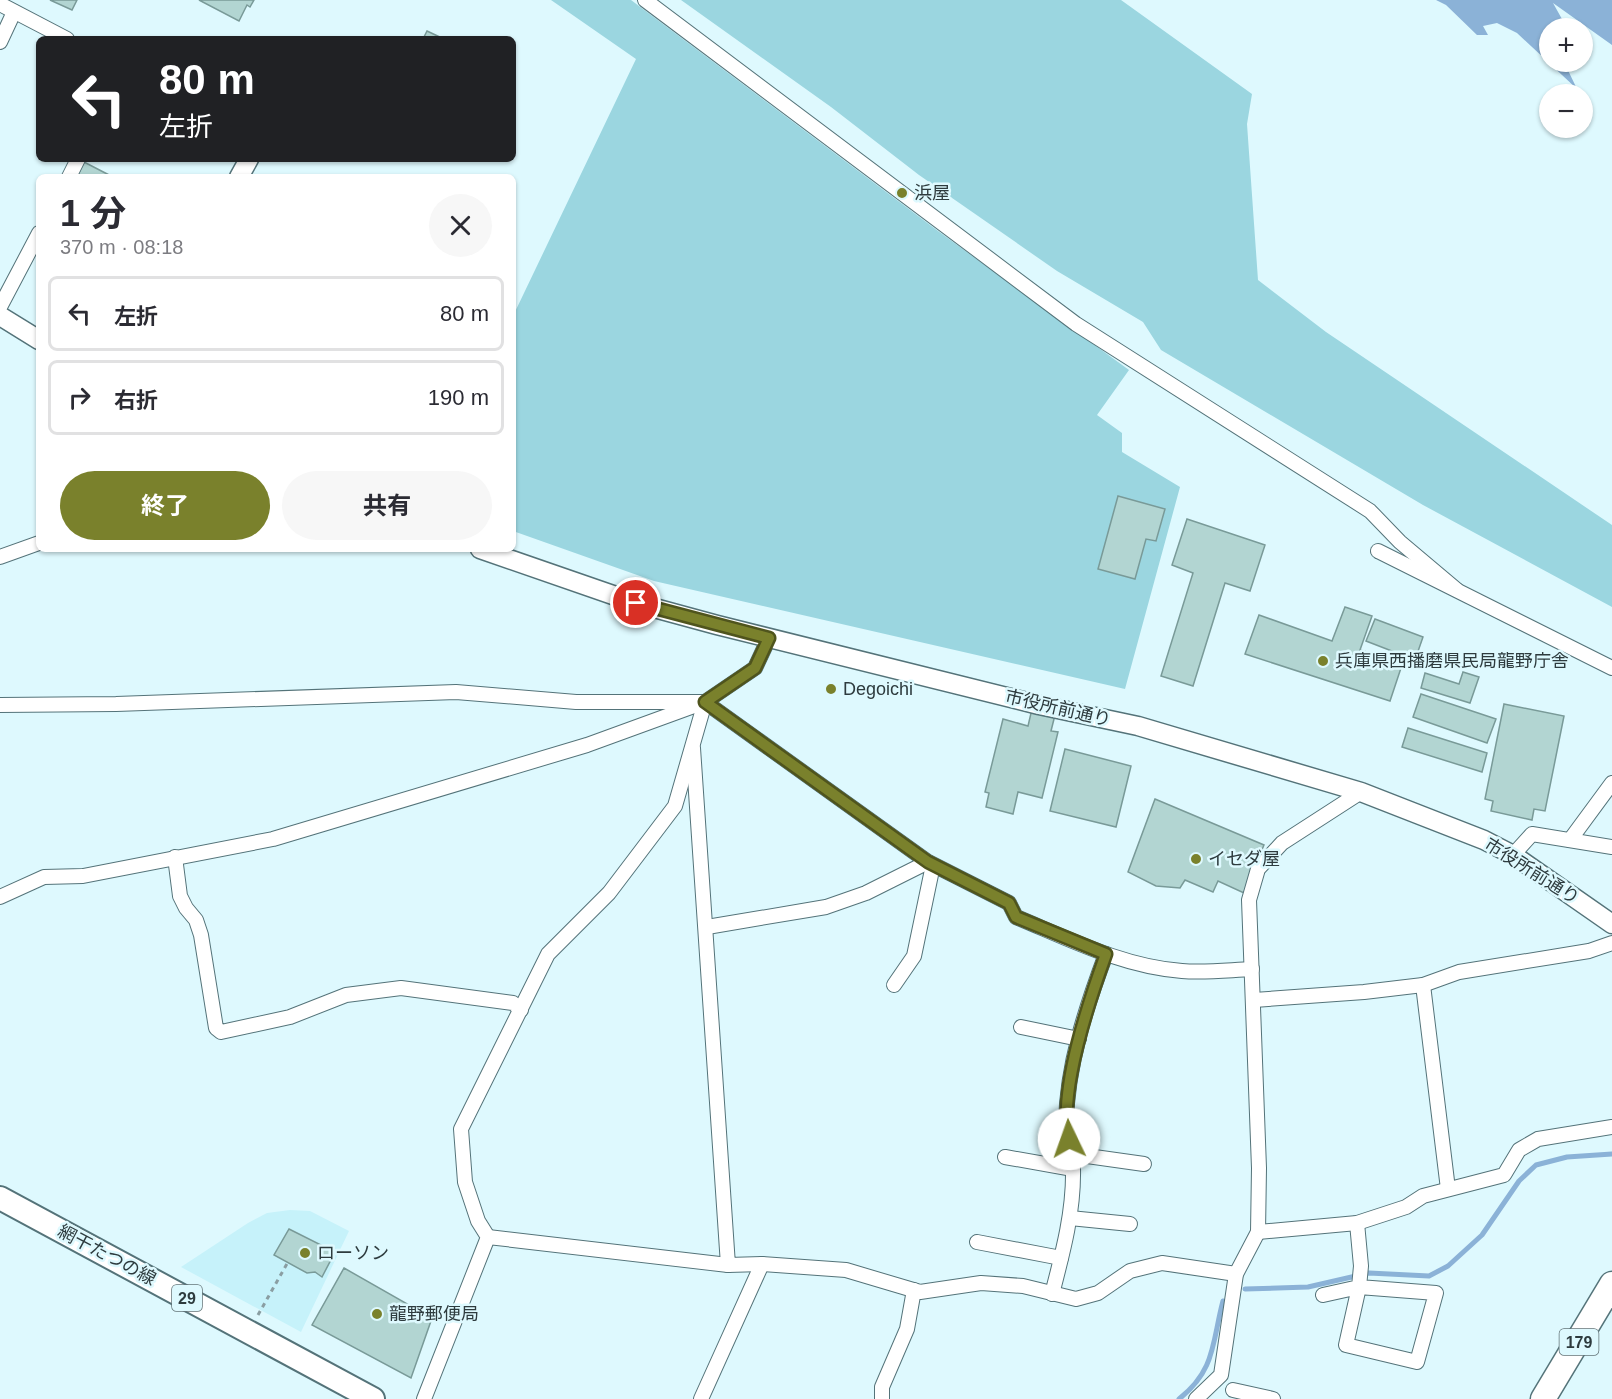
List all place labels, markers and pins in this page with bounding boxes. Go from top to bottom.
place label: 浜屋 [914,183,950,203]
marker: 浜屋 [895,186,909,200]
pin [610,577,661,628]
place label: 兵庫県西播磨県民局龍野庁舎 [1335,651,1569,671]
marker: 兵庫県西播磨県民局龍野庁舎 [1316,654,1330,668]
place label: Degoichi [843,679,913,699]
marker: Degoichi [824,682,838,696]
place label: イセダ屋 [1208,849,1280,869]
marker: イセダ屋 [1189,852,1203,866]
place label: ローソン [317,1243,389,1263]
marker: ローソン [298,1246,312,1260]
place label: 龍野郵便局 [389,1304,479,1324]
marker: 龍野郵便局 [370,1307,384,1321]

